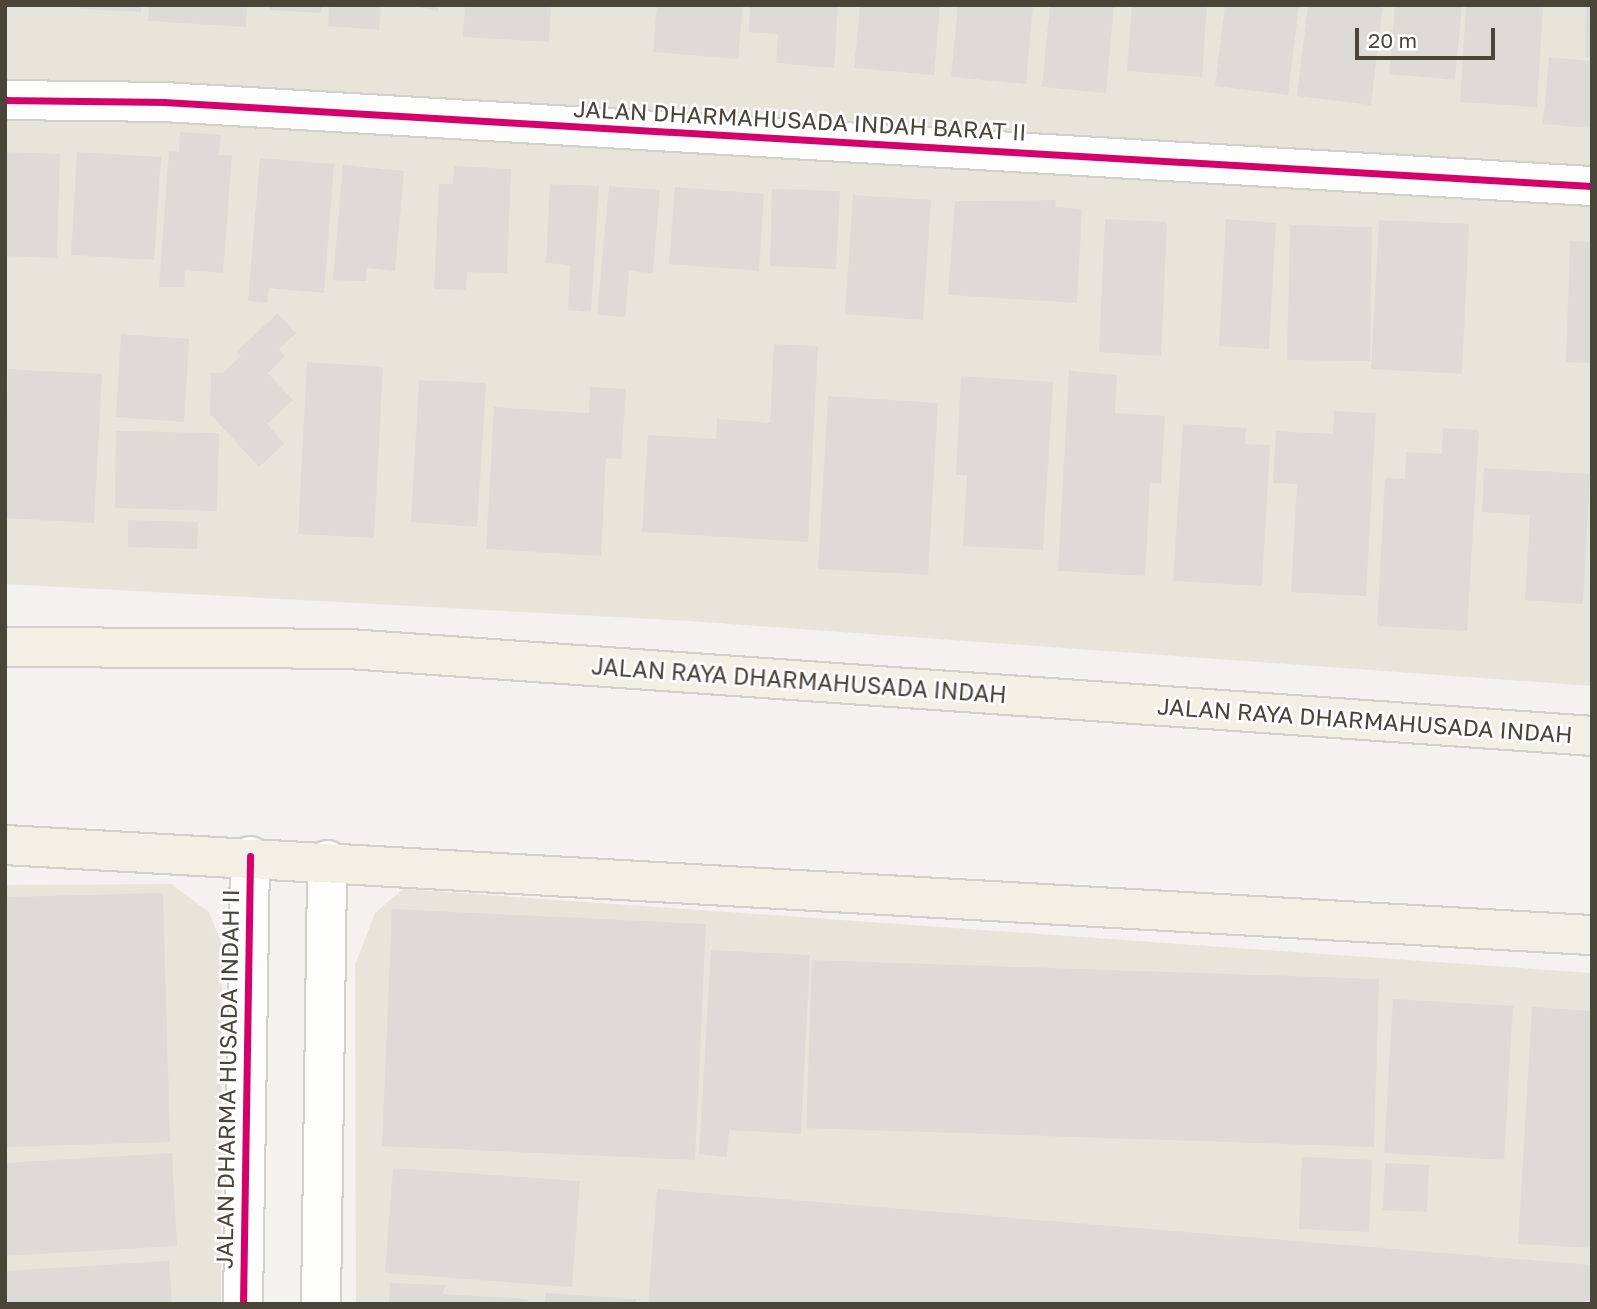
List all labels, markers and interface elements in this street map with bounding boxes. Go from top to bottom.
scale bar [1359,14,1499,58]
text: 20 m [1368,27,1417,53]
street label: JALAN DHARMAHUSADA INDAH BARAT II [573,94,1027,146]
street label: JALAN RAYA DHARMAHUSADA INDAH [590,652,1008,708]
street label: JALAN RAYA DHARMAHUSADA INDAH [1156,692,1574,748]
street label: JALAN DHARMA HUSADA INDAH II [210,889,244,1269]

